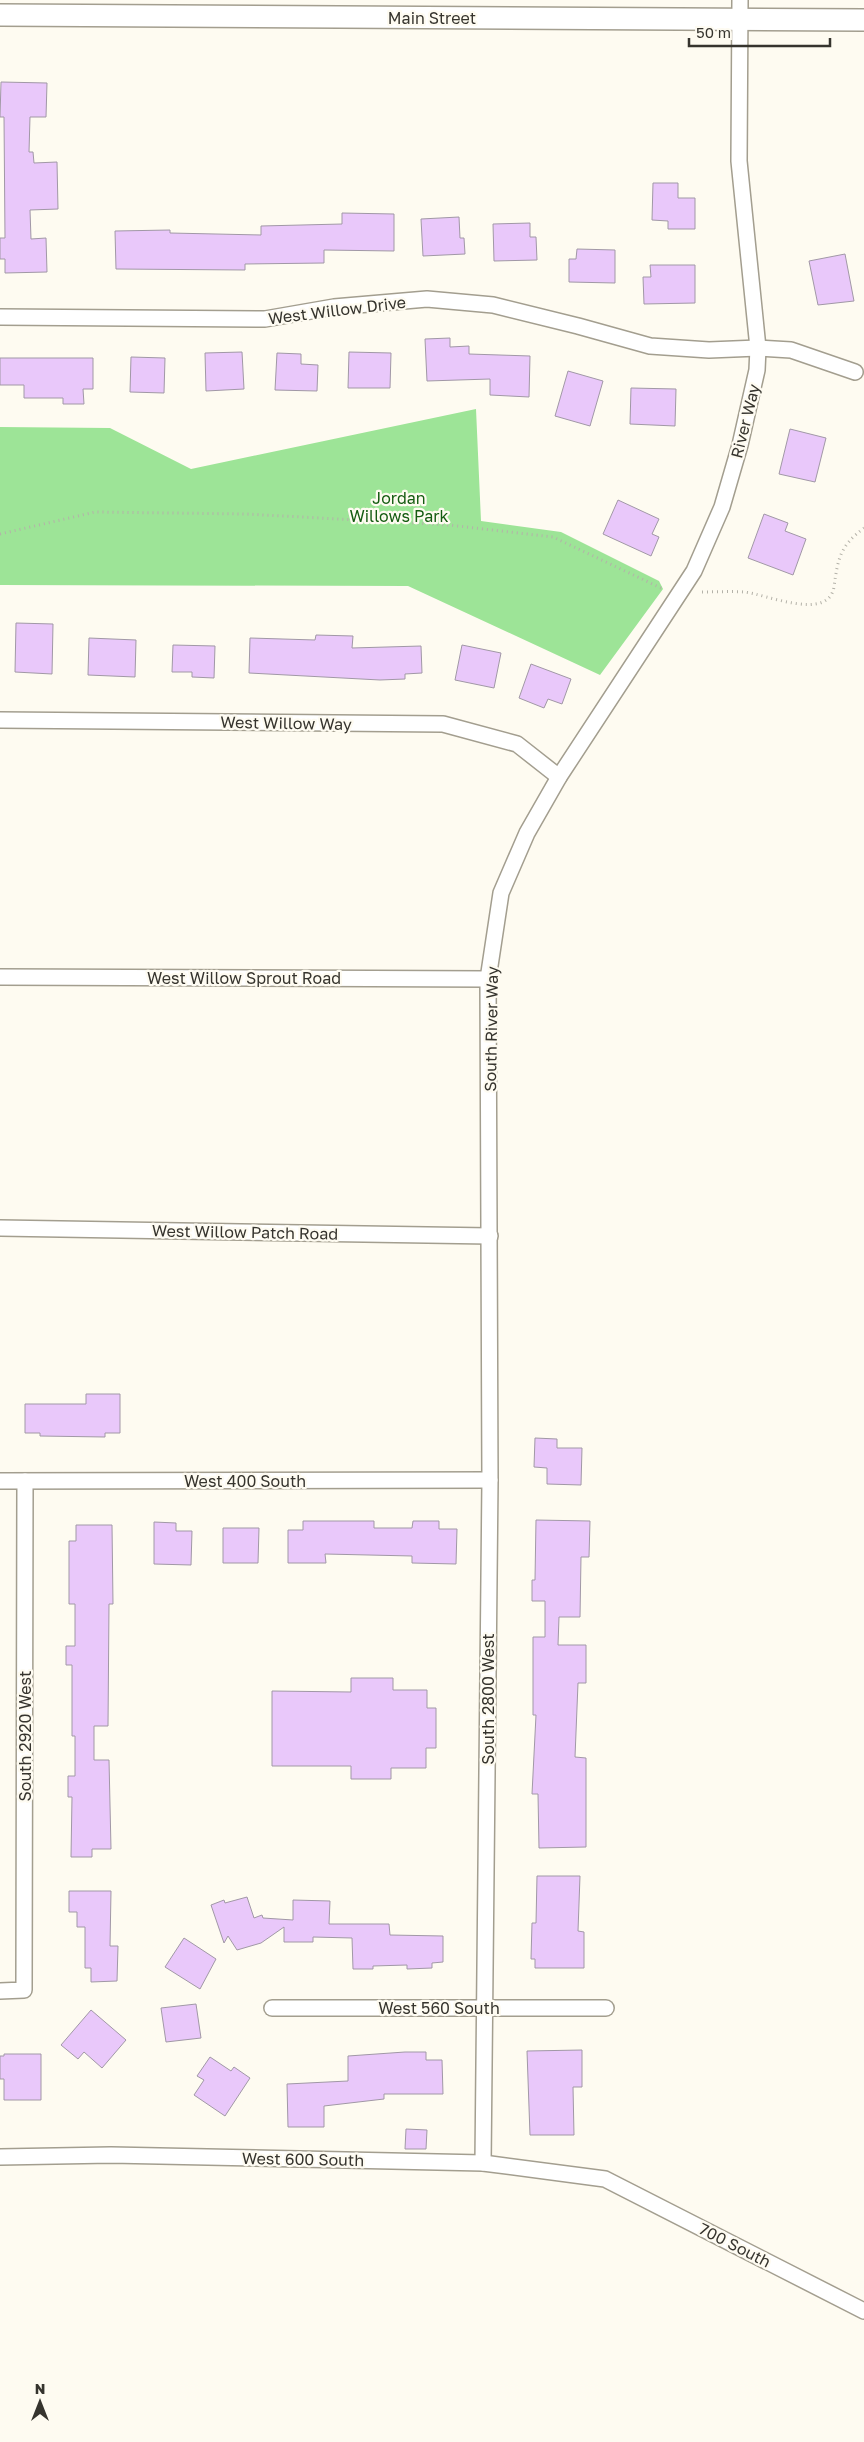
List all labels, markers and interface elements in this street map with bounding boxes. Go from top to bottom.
street label: Main Street [388,8,476,28]
scale bar [689,15,830,47]
text: 50 m [696,23,731,41]
street label: West Willow Drive [267,292,407,328]
street label: River Way [726,382,764,460]
park label: Jordan Willows Park [349,488,449,526]
street label: West Willow Way [220,712,352,734]
street label: South River Way [480,966,502,1092]
street label: West Willow Sprout Road [147,968,341,988]
street label: West Willow Patch Road [152,1220,338,1244]
street label: West 400 South [184,1471,306,1491]
street label: South 2800 West [478,1633,498,1765]
street label: South 2920 West [15,1671,35,1801]
street label: West 560 South [378,1998,500,2018]
street label: West 600 South [242,2148,364,2170]
street label: 700 South [696,2218,774,2272]
north arrow [15,2377,65,2427]
text: N [35,2380,45,2397]

